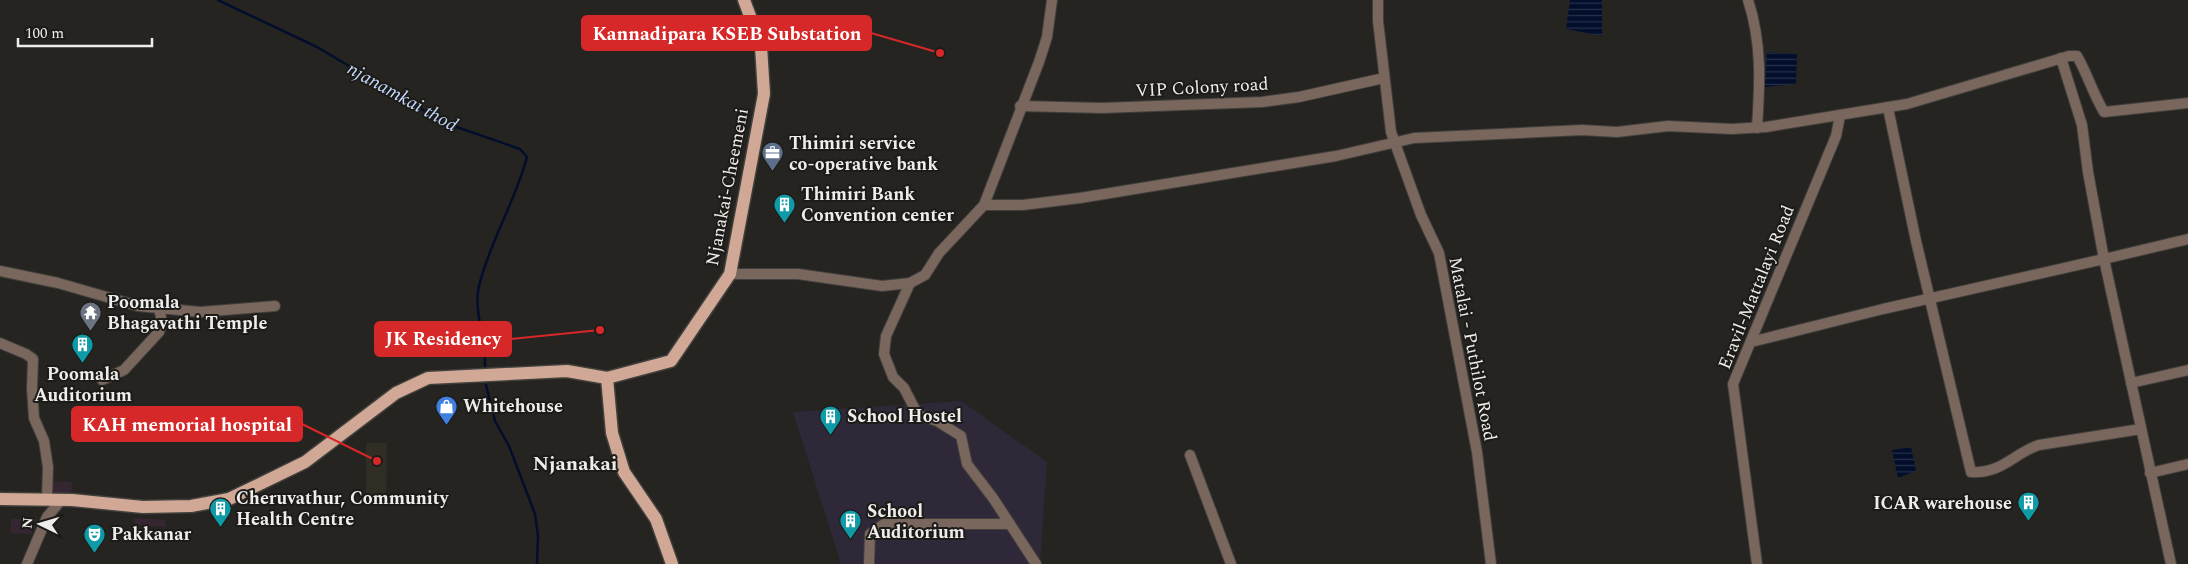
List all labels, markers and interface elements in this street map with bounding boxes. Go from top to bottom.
scale bar [18,15,151,47]
callout: Kannadipara KSEB Substation [582,16,871,50]
text: Kannadipara KSEB Substation [592,20,862,49]
text: 100 m [25,22,64,45]
water label: njanamkai thod [342,55,463,140]
street label: VIP Colony road [1135,71,1269,104]
street label: Njanakai-Cheemeni [699,106,756,268]
place label: Thimiri service co-operative bank [789,130,938,178]
office icon: Thimiri service co-operative bank [761,141,785,172]
place label: Thimiri Bank Convention center [801,181,954,229]
building icon: Thimiri Bank Convention center [773,192,797,223]
street label: Eravil-Mattalayi Road [1711,201,1802,373]
street label: Matalai - Puthilot Road [1441,255,1504,443]
place label: Poomala Bhagavathi Temple [107,289,267,337]
temple icon: Poomala Bhagavathi Temple [79,300,103,331]
callout: JK Residency [375,322,511,356]
text: JK Residency [385,325,502,354]
building icon: Poomala Auditorium [71,332,95,363]
place label: Poomala Auditorium [34,361,132,409]
place label: Whitehouse [463,393,563,420]
shop icon: Whitehouse [435,394,459,425]
place label: School Hostel [847,403,962,430]
building icon: School Hostel [819,404,843,435]
callout: KAH memorial hospital [72,407,302,441]
text: KAH memorial hospital [82,411,292,440]
district label: Njanakai [533,449,617,479]
place label: Cheruvathur, Community Health Centre [236,485,450,533]
place label: ICAR warehouse [1873,490,2012,517]
building icon: ICAR warehouse [2016,491,2040,522]
building icon: Cheruvathur, Community Health Centre [208,496,232,527]
place label: School Auditorium [867,498,965,546]
north arrow [15,499,65,549]
building icon: School Auditorium [839,509,863,540]
text: N [17,516,39,530]
place label: Pakkanar [111,521,191,548]
theatre icon: Pakkanar [83,522,107,553]

